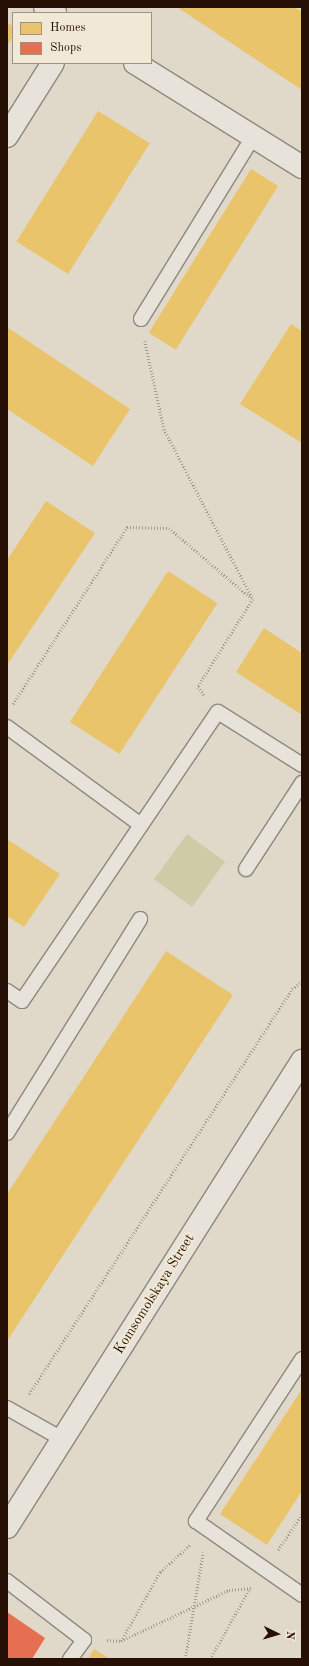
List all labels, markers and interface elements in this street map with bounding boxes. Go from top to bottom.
legend [12,12,152,64]
text: Homes [50,22,86,34]
text: Shops [50,42,81,54]
street label: Komsomolskaya Street [110,1231,198,1357]
north arrow [257,1614,297,1654]
text: N [284,1630,295,1640]

